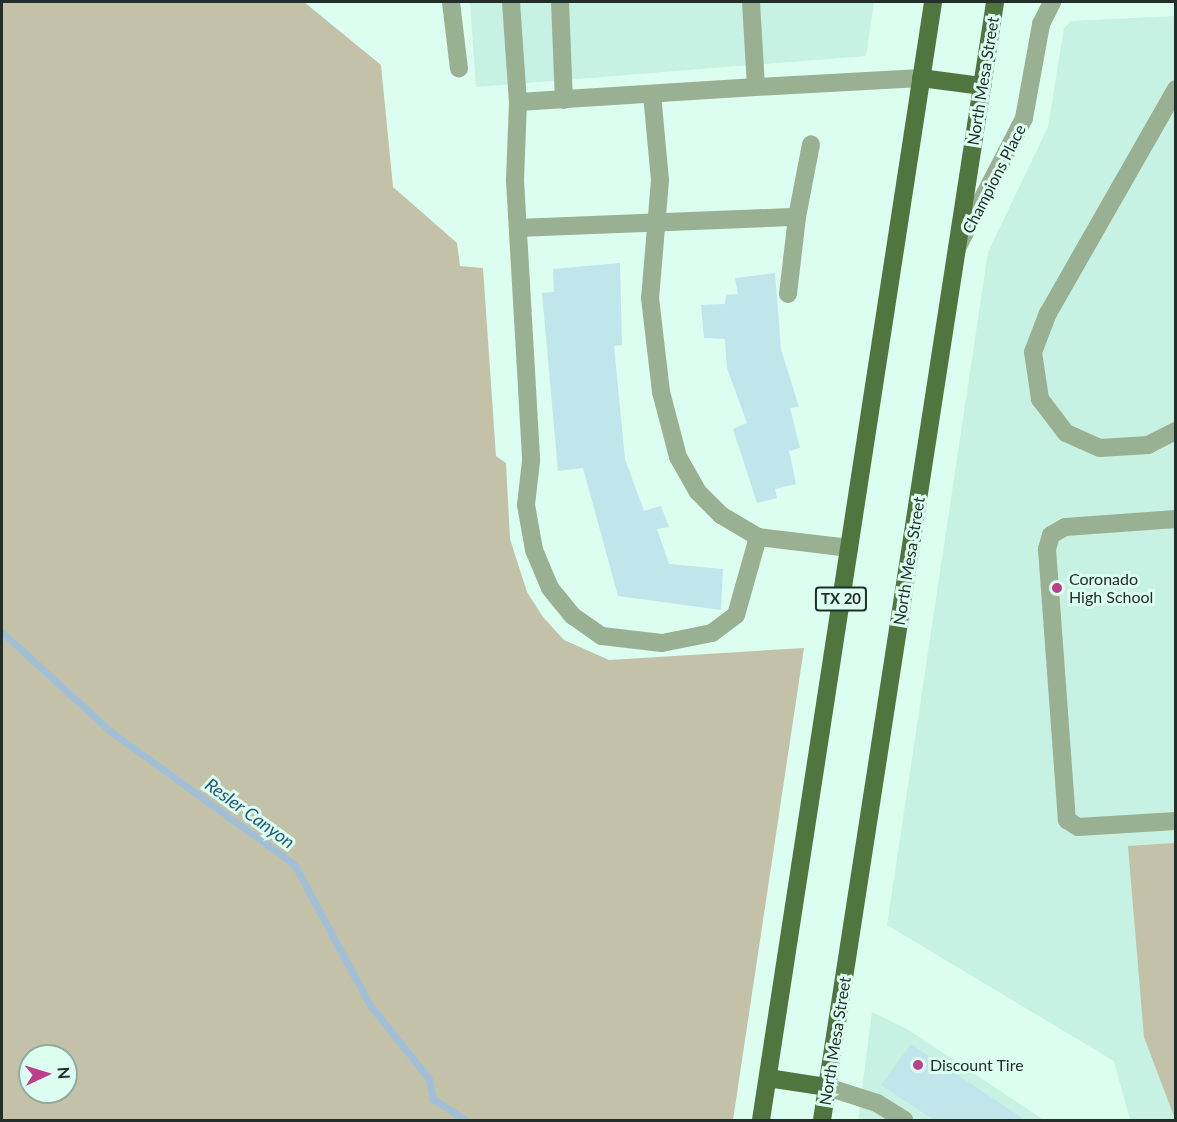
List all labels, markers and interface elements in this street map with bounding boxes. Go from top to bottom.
street label: North Mesa Street [963,15,1003,147]
street label: Champions Place [958,121,1030,237]
street label: North Mesa Street [889,495,929,627]
place label: Coronado High School [1069,569,1153,607]
marker: Coronado High School [1050,581,1064,595]
road number: TX 20 [814,587,868,611]
water label: Resler Canyon [201,773,299,853]
street label: North Mesa Street [815,975,855,1107]
north arrow [18,1044,78,1104]
place label: Discount Tire [930,1055,1024,1075]
marker: Discount Tire [911,1058,925,1072]
text: N [55,1066,74,1080]

